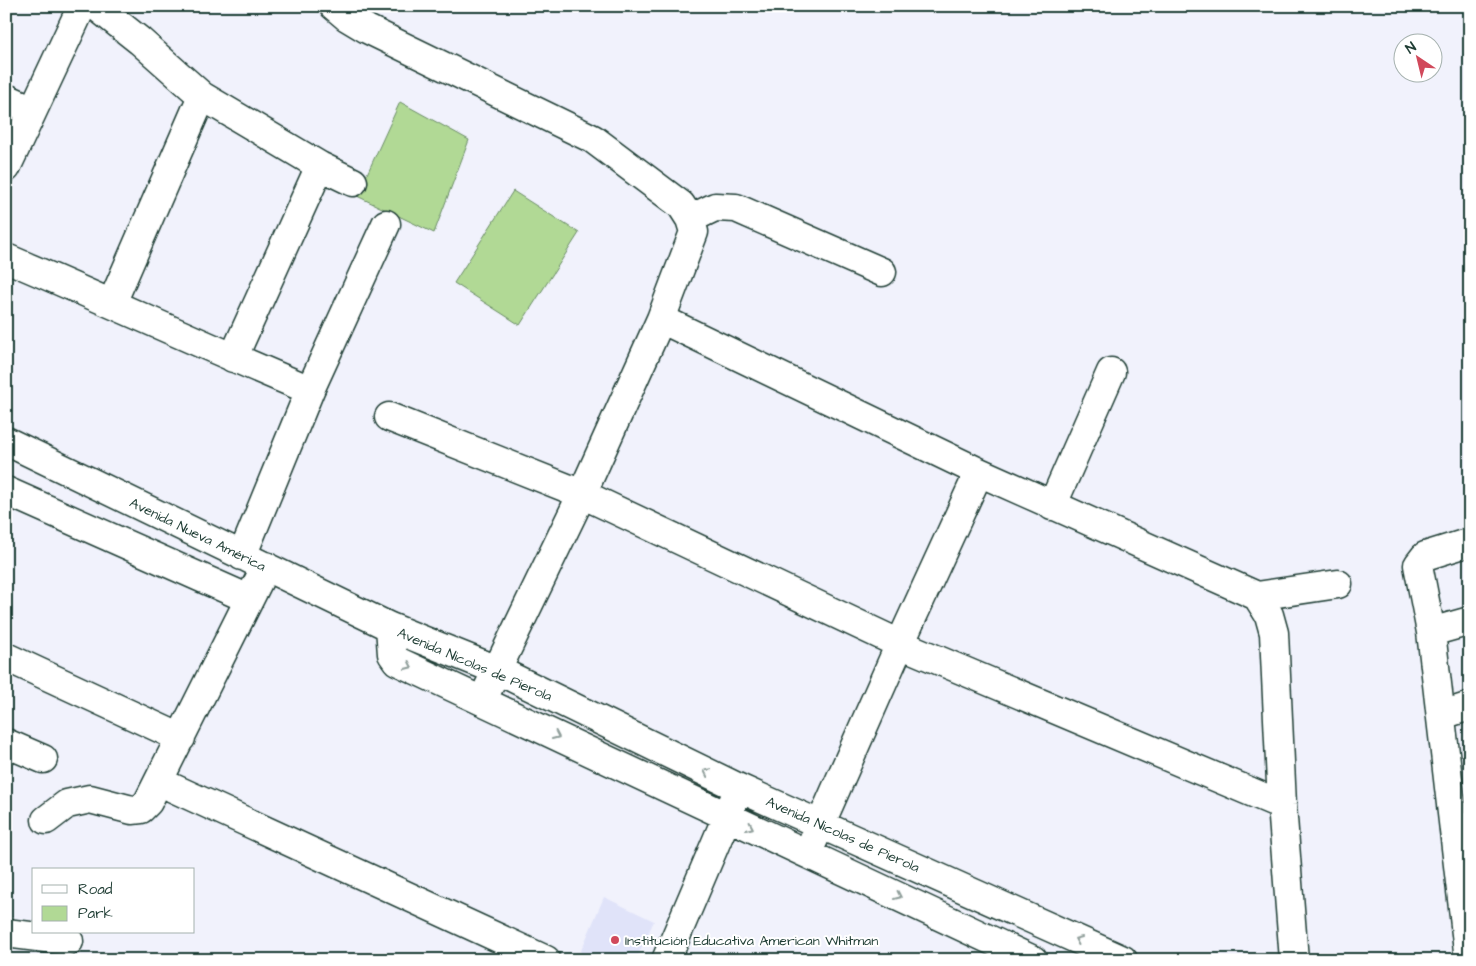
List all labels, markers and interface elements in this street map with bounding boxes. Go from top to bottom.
north arrow [1394,32,1444,82]
text: N [1402,37,1421,59]
street label: Avenida Nueva América [126,493,269,577]
street label: Avenida Nicolas de Pierola [394,623,555,707]
one-way arrow [404,660,413,671]
one-way arrow [551,729,560,740]
one-way arrow [703,768,712,779]
street label: Avenida Nicolas de Pierola [763,792,923,878]
one-way arrow [745,821,754,832]
legend [32,868,195,934]
text: Road [78,879,113,900]
one-way arrow [892,890,901,900]
text: Park [78,903,113,924]
place label: Institución Educativa American Whitman [625,931,878,951]
marker: Institución Educativa American Whitman [609,934,621,946]
one-way arrow [1074,935,1083,946]

